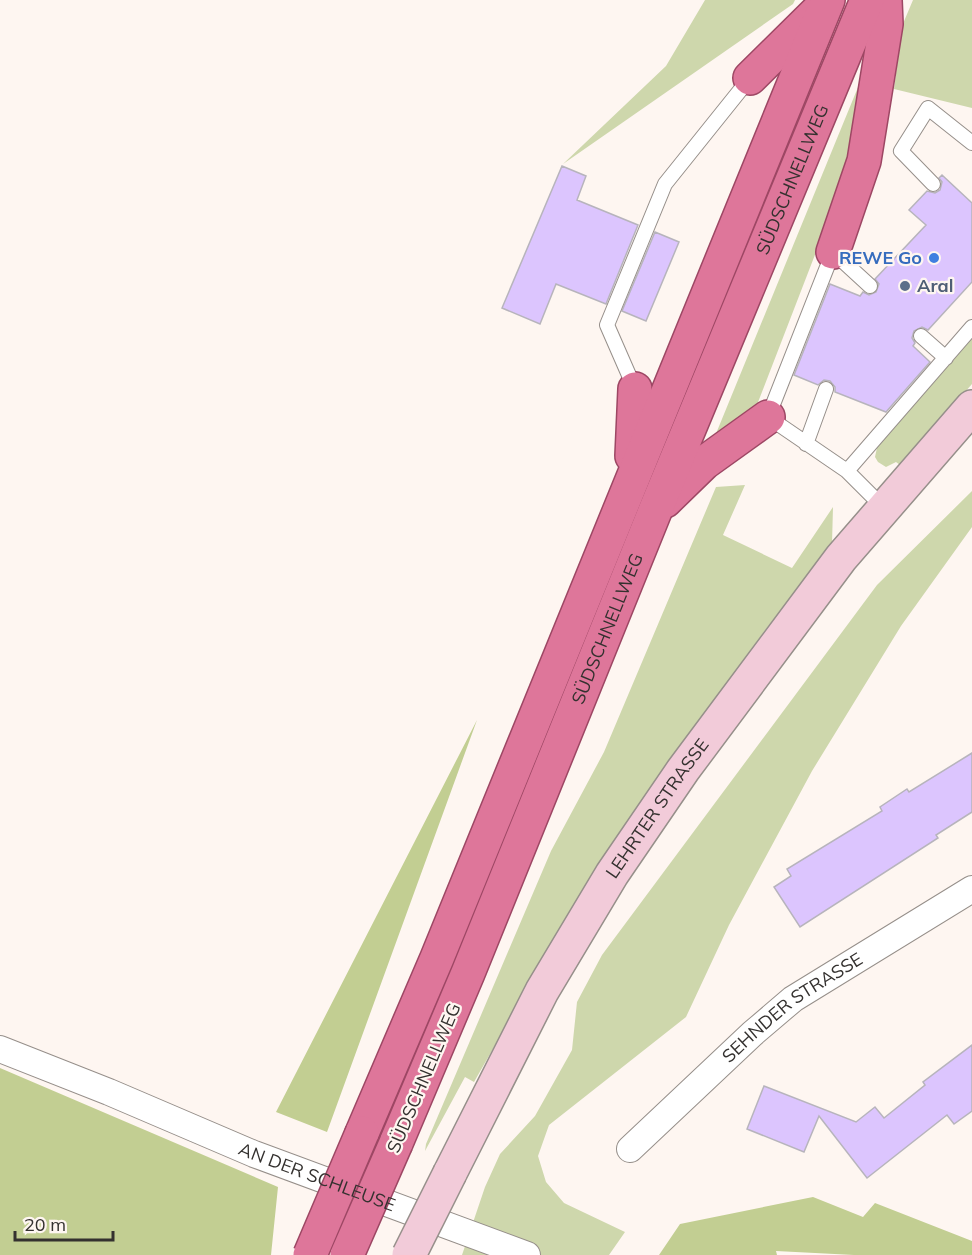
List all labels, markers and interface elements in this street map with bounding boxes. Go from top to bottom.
street label: SÜDSCHNELLWEG [751,101,834,258]
place label: REWE Go [839,246,922,269]
marker: REWE Go [927,251,941,265]
place label: Aral [917,274,953,297]
marker: Aral [898,279,912,293]
street label: SÜDSCHNELLWEG [566,550,648,707]
street label: LEHRTER STRASSE [600,734,714,883]
street label: SEHNDER STRASSE [717,947,867,1067]
street label: SÜDSCHNELLWEG [382,999,466,1156]
street label: AN DER SCHLEUSE [235,1137,399,1216]
scale bar [15,1204,112,1242]
text: 20 m [24,1213,66,1236]

